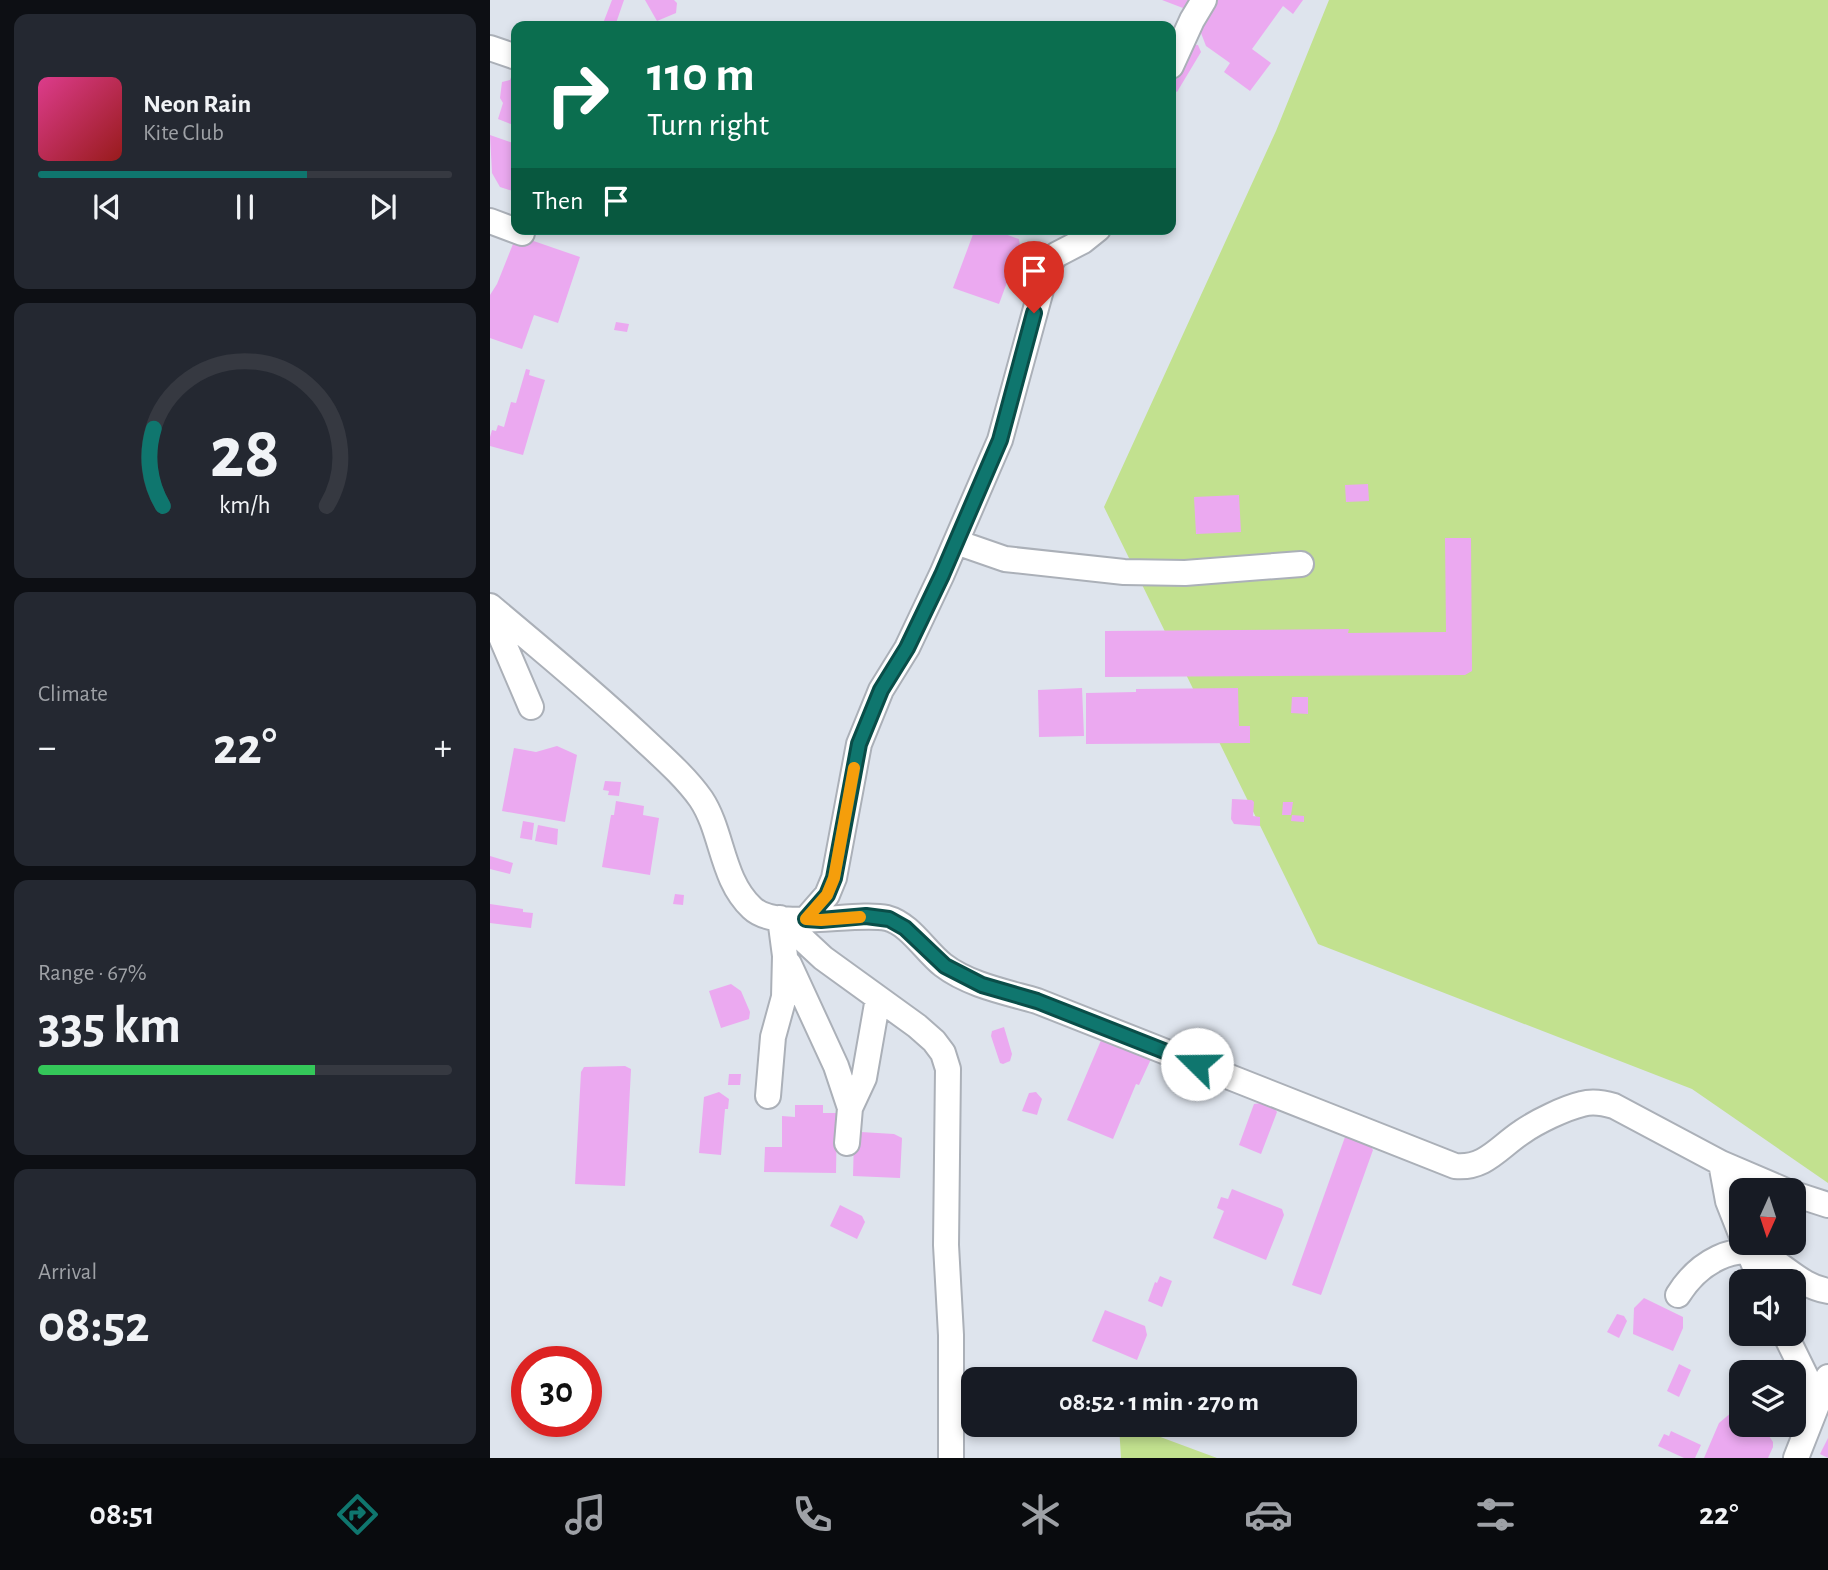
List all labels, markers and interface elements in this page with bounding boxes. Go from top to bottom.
icon: right [532,49,623,140]
text: 110 m [647,51,755,100]
text: Neon Rain [143,91,251,117]
text: Turn right [647,109,769,141]
text: Kite Club [143,122,224,145]
icon: arrive [597,182,635,220]
icon: previous [88,188,126,226]
icon: pause [226,188,264,226]
icon: next [364,188,402,226]
text: Then [532,188,583,214]
pin [1004,241,1064,313]
icon: arrive [1015,252,1053,290]
text: 28 [210,419,280,492]
text: km/h [219,493,271,518]
text: Climate [38,683,108,706]
text: 22° [213,721,277,773]
text: − [38,729,56,767]
text: + [434,729,452,767]
text: Range · 67% [38,962,147,985]
text: 335 km [38,1000,181,1052]
position arrow [1160,1027,1234,1101]
north arrow [1729,1178,1806,1255]
map controls [1729,1178,1806,1437]
text: Arrival [38,1261,97,1284]
button: sound [1729,1269,1806,1346]
text: 08:52 [38,1299,150,1351]
speed limit sign: 30 [511,1346,602,1437]
button: layers [1729,1360,1806,1437]
text: 08:52 · 1 min · 270 m [1059,1389,1259,1415]
icon: directions [333,1490,382,1539]
icon: music [561,1490,610,1539]
icon: phone [788,1490,837,1539]
icon: climate [1016,1490,1065,1539]
icon: car [1244,1490,1293,1539]
icon: filters [1471,1490,1520,1539]
text: 08:51 [89,1498,154,1530]
text: 22° [1699,1498,1739,1530]

